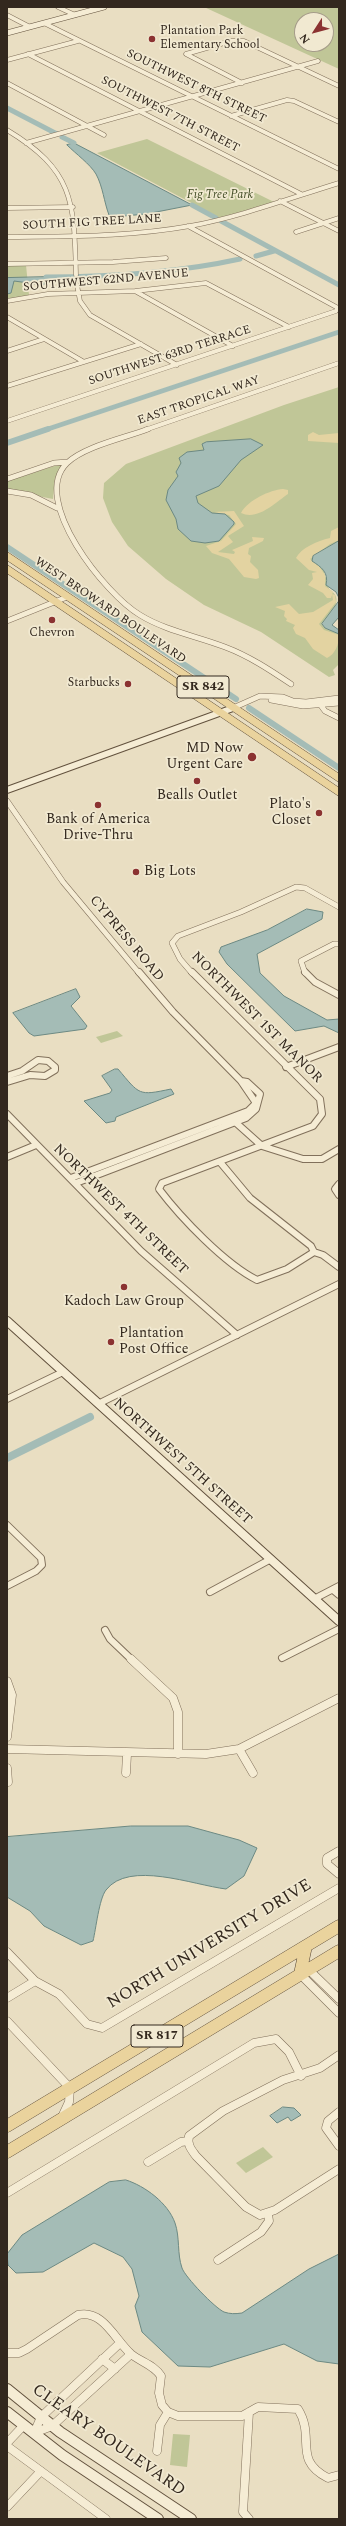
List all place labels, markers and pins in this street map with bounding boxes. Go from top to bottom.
place label: Plantation Park Elementary School [160,25,260,53]
marker: Plantation Park Elementary School [147,34,157,44]
marker: Chevron [47,615,57,625]
place label: Chevron [29,627,75,641]
place label: Starbucks [68,677,120,691]
marker: Starbucks [123,679,133,689]
place label: MD Now Urgent Care [166,741,243,774]
marker: MD Now Urgent Care [246,751,258,763]
marker: Bealls Outlet [192,776,202,786]
place label: Bealls Outlet [157,788,237,804]
place label: Plato's Closet [269,797,311,830]
marker: Bank of America Drive-Thru [93,800,103,810]
marker: Plato's Closet [314,808,324,818]
place label: Bank of America Drive-Thru [46,812,150,844]
place label: Big Lots [144,864,196,880]
marker: Big Lots [131,867,141,877]
marker: Kadoch Law Group [119,1282,129,1292]
place label: Kadoch Law Group [64,1294,184,1310]
place label: Plantation Post Office [119,1326,188,1358]
marker: Plantation Post Office [106,1337,116,1347]

